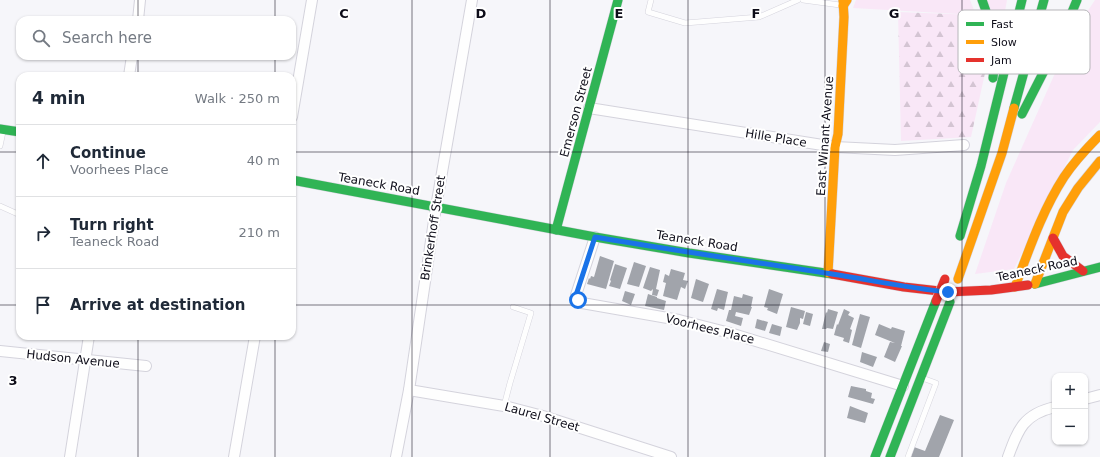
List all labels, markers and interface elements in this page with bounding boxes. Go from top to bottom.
text: C [339,6,349,21]
text: D [476,6,487,21]
text: E [615,6,623,21]
text: F [752,6,760,21]
text: G [889,6,899,21]
legend [958,10,1090,74]
search box [16,16,296,60]
text: Fast [991,18,1014,31]
icon: search [30,27,52,49]
text: Search here [62,29,152,47]
text: Slow [991,36,1017,49]
text: Jam [990,54,1012,67]
street label: Emerson Street [557,65,595,159]
street label: East Winant Avenue [814,76,836,196]
text: 4 min [32,88,85,108]
text: Walk · 250 m [195,91,280,106]
street label: Hille Place [744,126,808,150]
text: Continue [70,144,146,162]
icon: ahead [32,150,54,172]
text: 40 m [247,153,280,168]
text: Voorhees Place [70,162,169,177]
street label: Teaneck Road [336,170,421,198]
street label: Brinkerhoff Street [418,174,448,282]
text: Turn right [70,216,154,234]
icon: right [32,222,54,244]
text: 210 m [238,225,280,240]
street label: Teaneck Road [654,227,739,254]
text: Teaneck Road [70,234,159,249]
street label: Teaneck Road [994,254,1079,285]
route end [939,283,957,301]
route start [569,291,587,309]
icon: arrive [32,294,54,316]
text: Arrive at destination [70,296,245,314]
street label: Voorhees Place [664,311,756,347]
street label: Hudson Avenue [26,347,120,371]
text: 3 [8,373,18,388]
map controls [1052,373,1088,445]
button: + [1052,373,1088,409]
street label: Laurel Street [503,400,581,434]
button: − [1052,409,1088,445]

